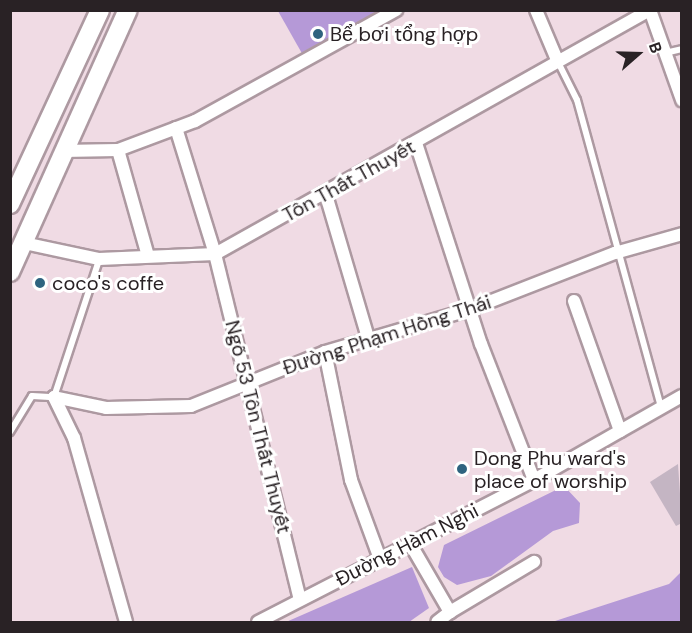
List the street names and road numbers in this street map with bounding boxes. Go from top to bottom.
street label: Tôn Thất Thuyết [279,135,419,227]
street label: Đường Phạm Hồng Thái [280,290,494,380]
street label: Ngõ 53 Tôn Thất Thuyết [220,318,296,536]
street label: Đường Hàm Nghi [331,499,483,591]

